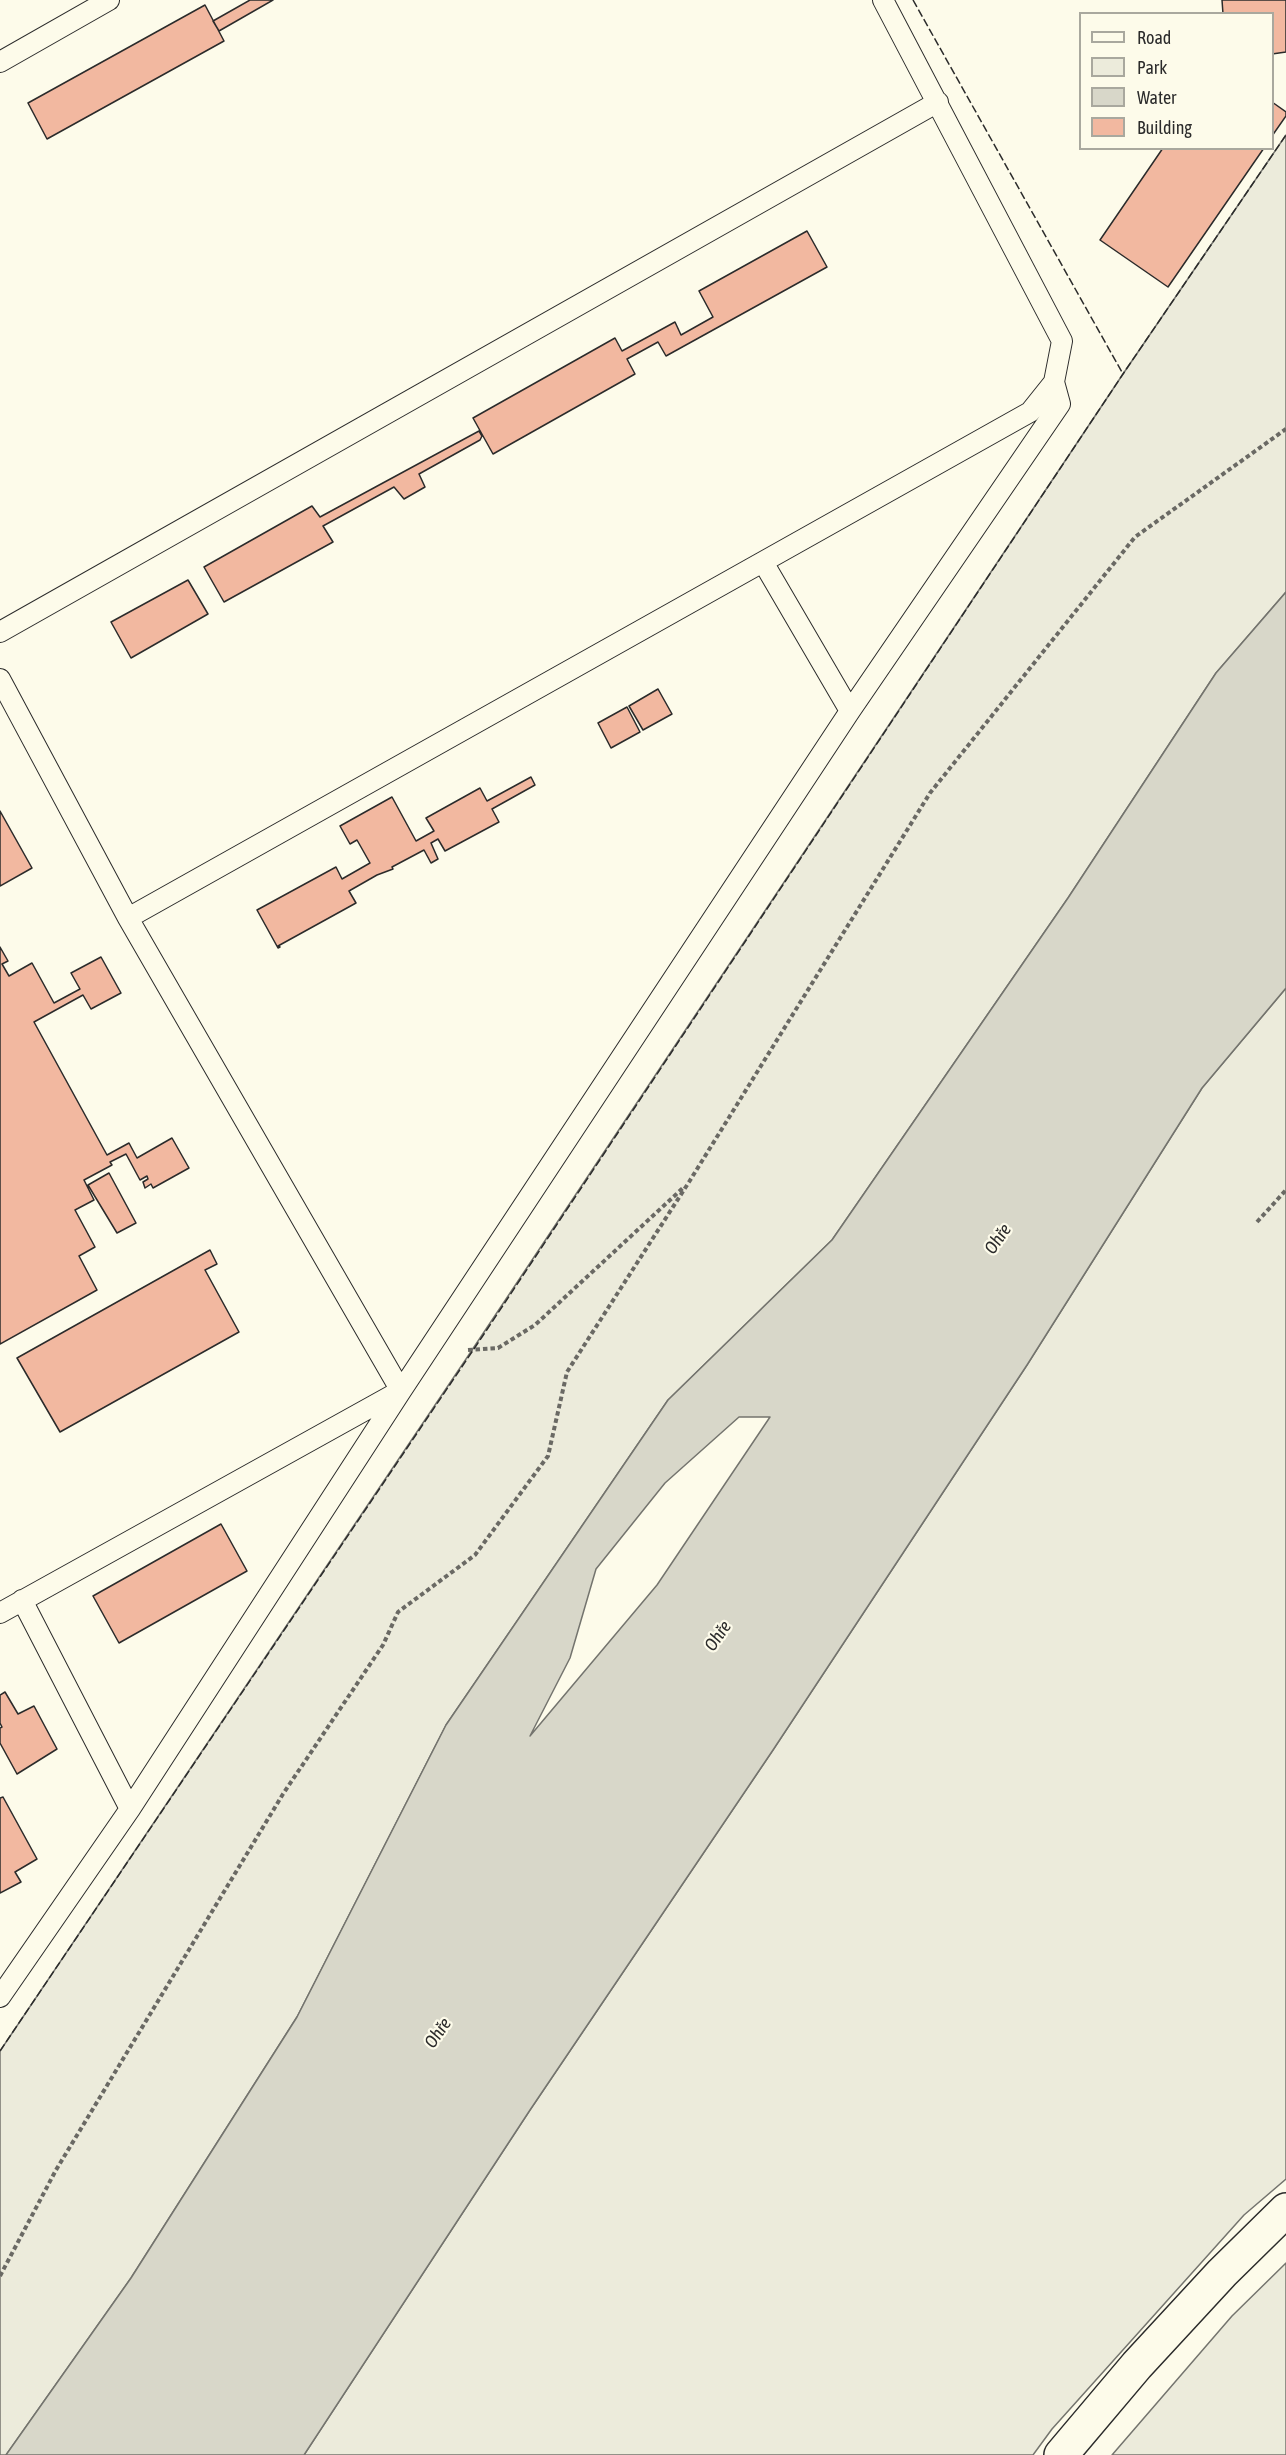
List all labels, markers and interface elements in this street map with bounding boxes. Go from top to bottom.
legend [1079,12,1274,150]
text: Road [1137,27,1171,48]
text: Park [1137,57,1167,78]
text: Water [1137,87,1176,108]
text: Building [1137,117,1192,138]
water label: Ohře [980,1220,1016,1258]
water label: Ohře [700,1617,736,1655]
water label: Ohře [420,2014,456,2052]

